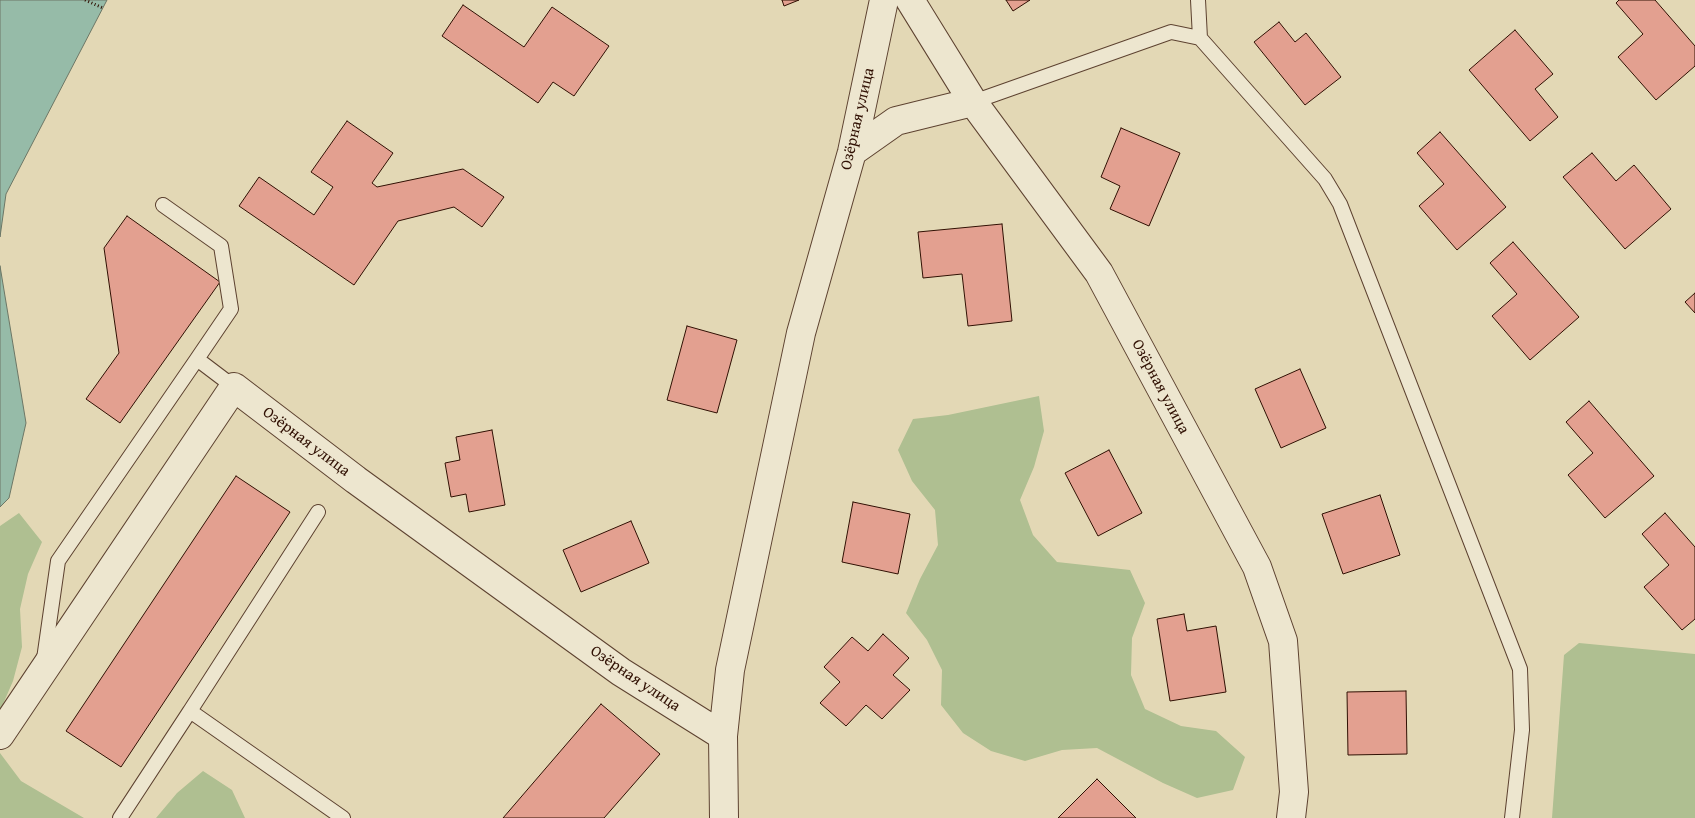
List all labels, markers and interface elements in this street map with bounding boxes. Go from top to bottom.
street label: Озёрная улица [837,66,879,172]
street label: Озёрная улица [1127,336,1193,438]
street label: Озёрная улица [258,403,354,481]
street label: Озёрная улица [586,642,684,716]

